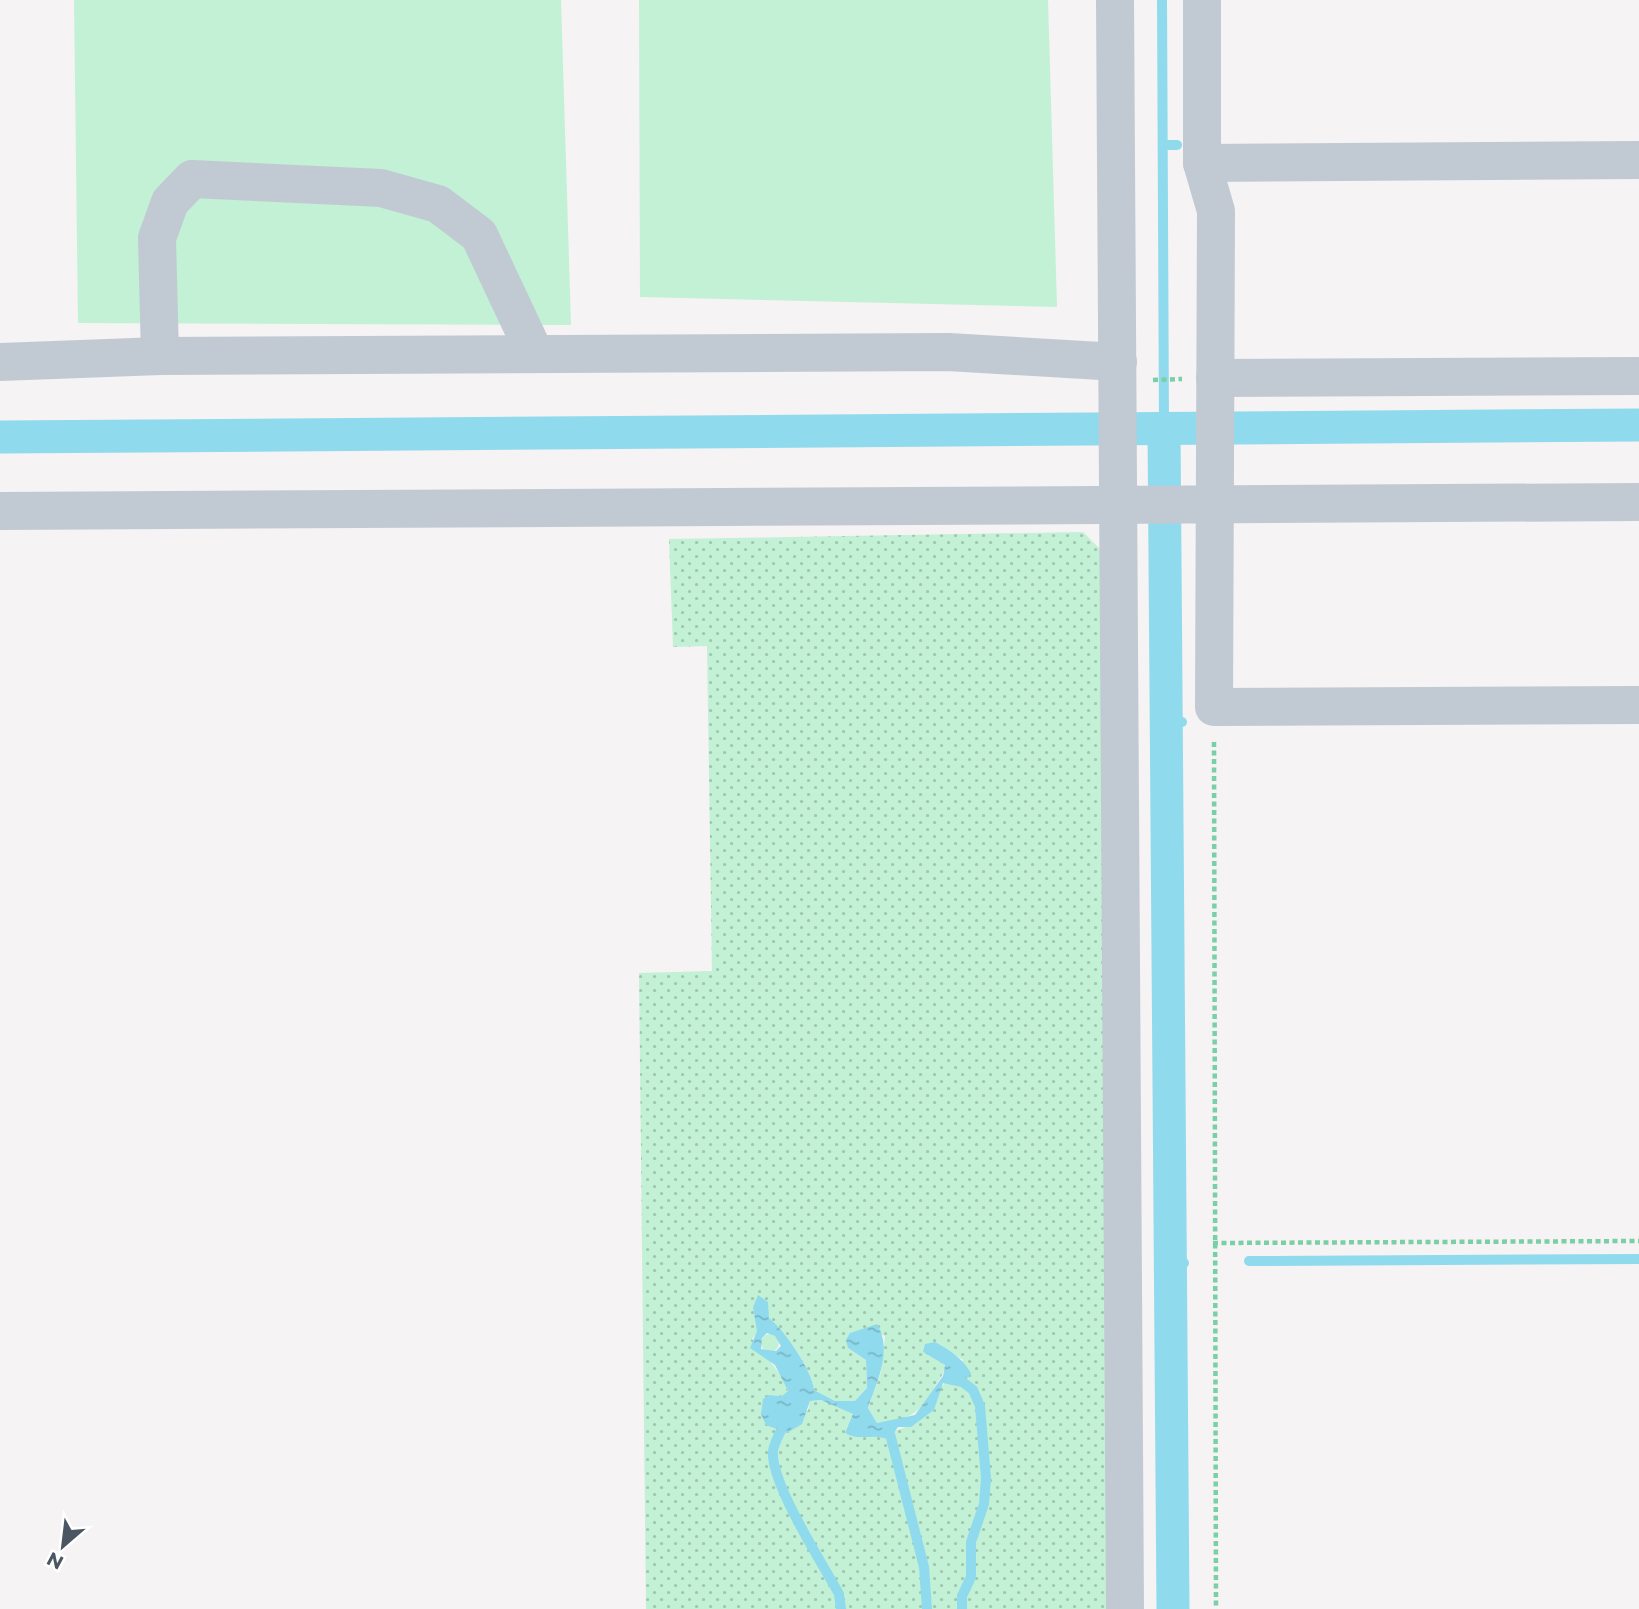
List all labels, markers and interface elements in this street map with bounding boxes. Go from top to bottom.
north arrow [28,1511,98,1581]
text: N [43,1547,67,1574]

